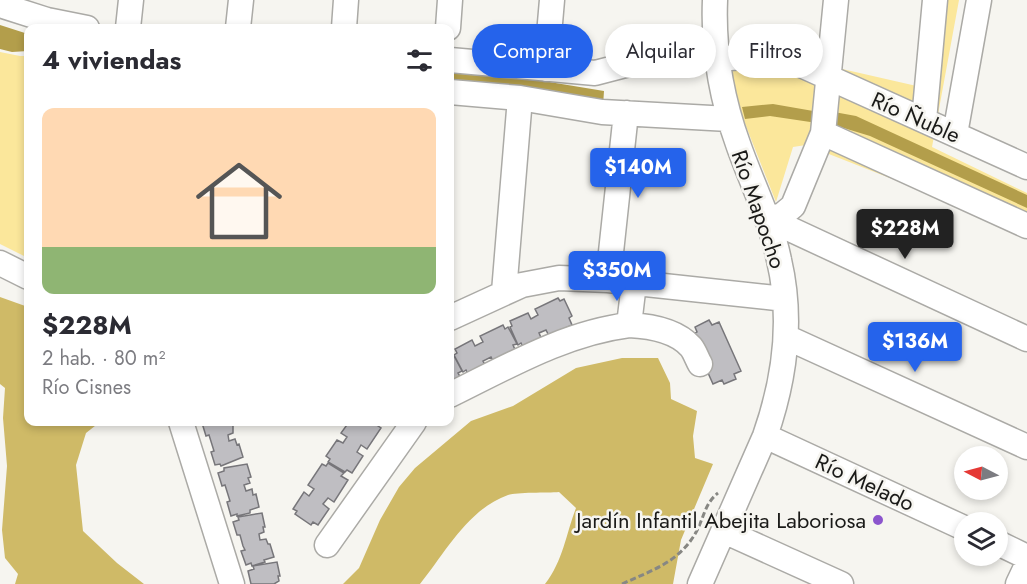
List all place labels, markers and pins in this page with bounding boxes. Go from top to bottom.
pin: $140M [596,148,680,199]
pin: $228M [863,209,947,260]
pin: $350M [575,251,659,302]
pin: $136M [873,322,957,373]
place label: Jardín Infantil Abejita Laboriosa [573,504,866,536]
marker: Jardín Infantil Abejita Laboriosa [871,513,885,527]

